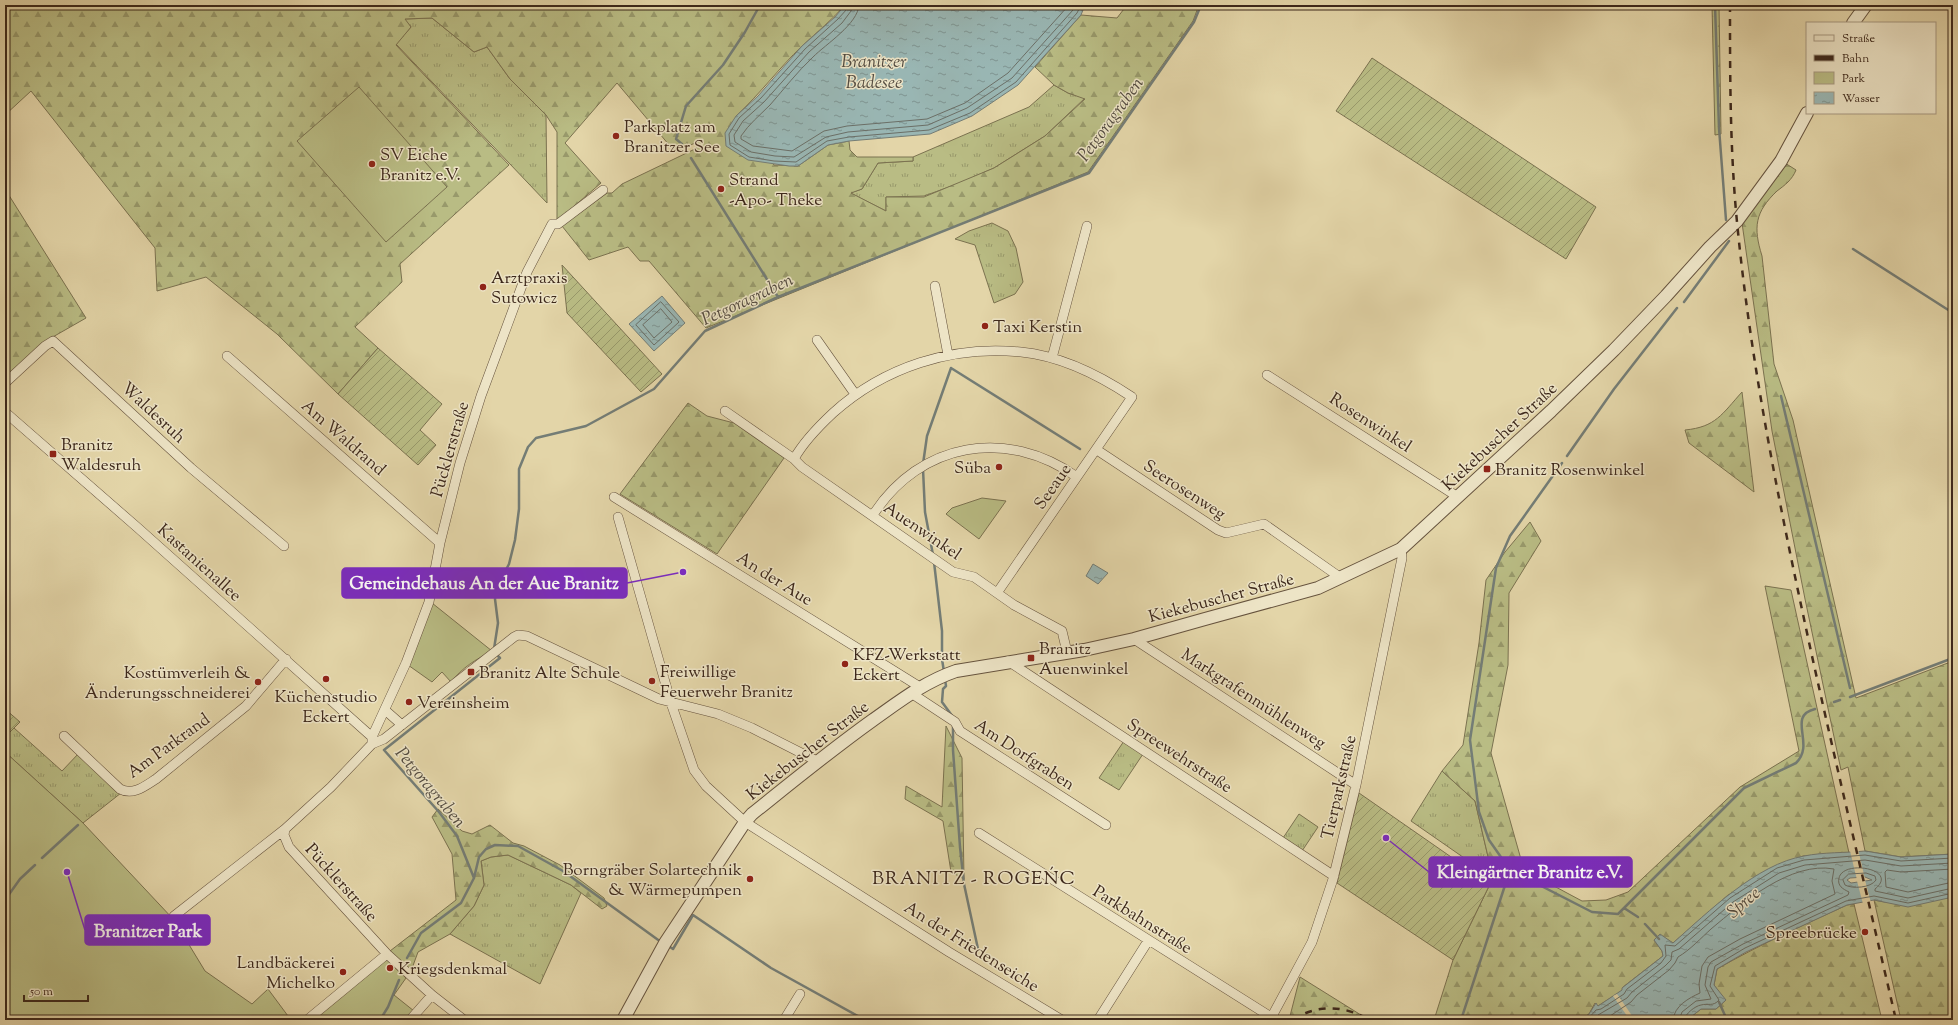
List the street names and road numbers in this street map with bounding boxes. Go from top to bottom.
street label: Waldesruh [115,377,190,450]
street label: Kiekebuscher Straße [1437,378,1563,497]
street label: Rosenwinkel [1324,388,1416,460]
street label: Am Waldrand [295,395,390,482]
street label: Pücklerstraße [426,399,476,500]
street label: Seerosenweg [1138,455,1230,526]
street label: Seeaue [1029,459,1078,515]
street label: Auenwinkel [878,497,966,567]
street label: Kastanienallee [151,519,246,608]
street label: An der Aue [731,547,817,613]
street label: Kiekebuscher Straße [1146,568,1297,630]
street label: Markgrafenmühlenweg [1176,644,1330,756]
street label: Kiekebuscher Straße [742,696,875,807]
street label: Am Parkrand [123,708,216,785]
street label: Am Dorfgraben [969,714,1079,797]
street label: Spreewehrstraße [1121,714,1236,800]
street label: Tierparkstraße [1316,733,1364,842]
street label: Pücklerstraße [299,839,382,928]
street label: Parkbahnstraße [1088,881,1196,961]
street label: An der Friedenseiche [899,896,1043,999]

